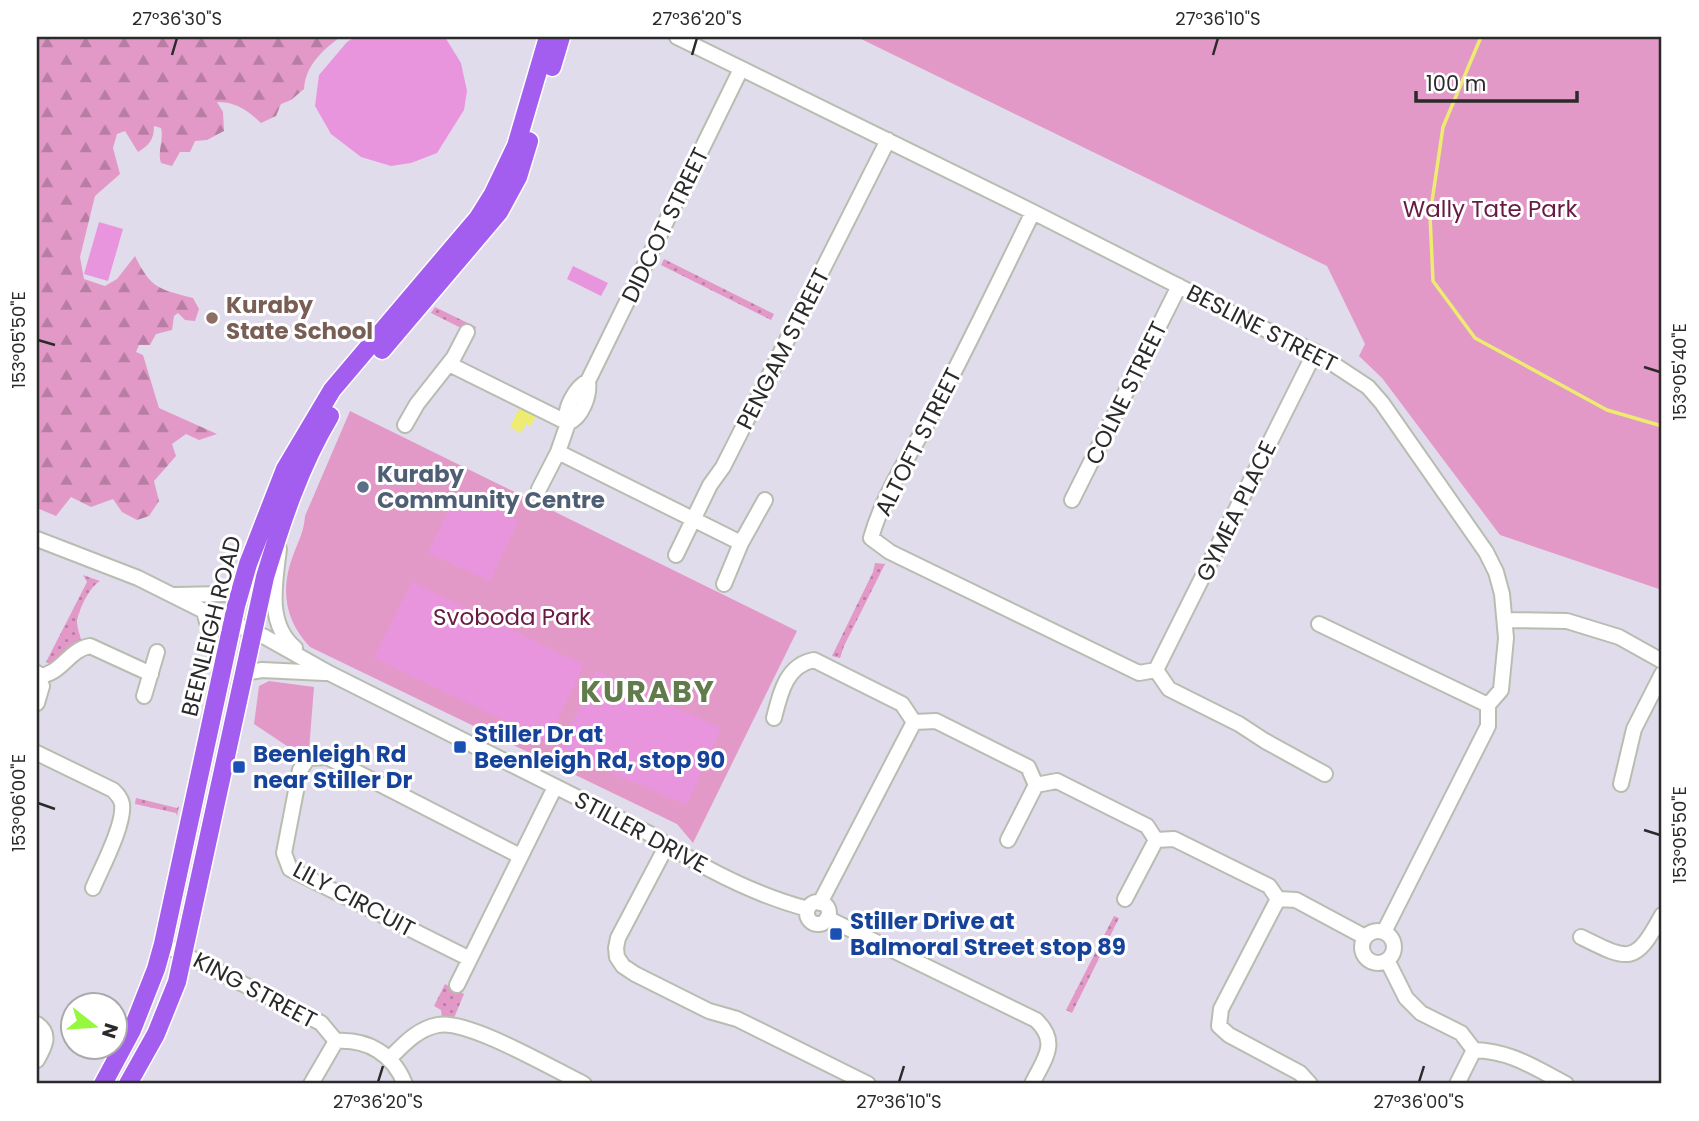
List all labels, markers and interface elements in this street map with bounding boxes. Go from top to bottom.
text: 27°36'30"S [132,6,222,31]
text: 27°36'20"S [652,6,742,31]
text: 27°36'10"S [1175,6,1261,31]
scale bar [1416,60,1576,104]
text: 100 m [1426,69,1486,98]
street label: DIDCOT STREET [614,142,716,308]
park label: Wally Tate Park [1403,193,1577,225]
street label: PENGAM STREET [729,263,837,435]
street label: BESLINE STREET [1181,276,1343,380]
place label: Kuraby State School [226,289,373,347]
text: 153°05'50"E [6,291,31,389]
marker: Kuraby State School [204,310,220,326]
street label: COLNE STREET [1077,316,1175,470]
text: 153°05'40"E [1667,323,1692,421]
street label: ALTOFT STREET [867,363,969,521]
street label: GYMEA PLACE [1188,435,1284,587]
place label: Kuraby Community Centre [377,458,605,516]
marker: Kuraby Community Centre [355,479,371,495]
street label: BEENLEIGH ROAD [173,532,249,720]
park label: Svoboda Park [433,601,591,633]
district label: KURABY [580,670,716,713]
place label: Stiller Dr at Beenleigh Rd, stop 90 [474,718,725,776]
place label: Beenleigh Rd near Stiller Dr [253,738,412,796]
marker: Stiller Dr at Beenleigh Rd, stop 90 [452,739,468,755]
text: 153°06'00"E [6,754,31,852]
marker: Beenleigh Rd near Stiller Dr [231,759,247,775]
street label: STILLER DRIVE [569,783,713,881]
text: 153°05'50"E [1667,786,1692,884]
street label: LILY CIRCUIT [287,853,421,945]
place label: Stiller Drive at Balmoral Street stop 89 [850,905,1126,963]
marker: Stiller Drive at Balmoral Street stop 89 [828,926,844,942]
street label: KING STREET [188,944,322,1036]
north arrow [60,992,130,1062]
text: N [95,1020,125,1042]
text: 27°36'20"S [333,1089,423,1114]
text: 27°36'10"S [856,1089,942,1114]
text: 27°36'00"S [1374,1089,1464,1114]

